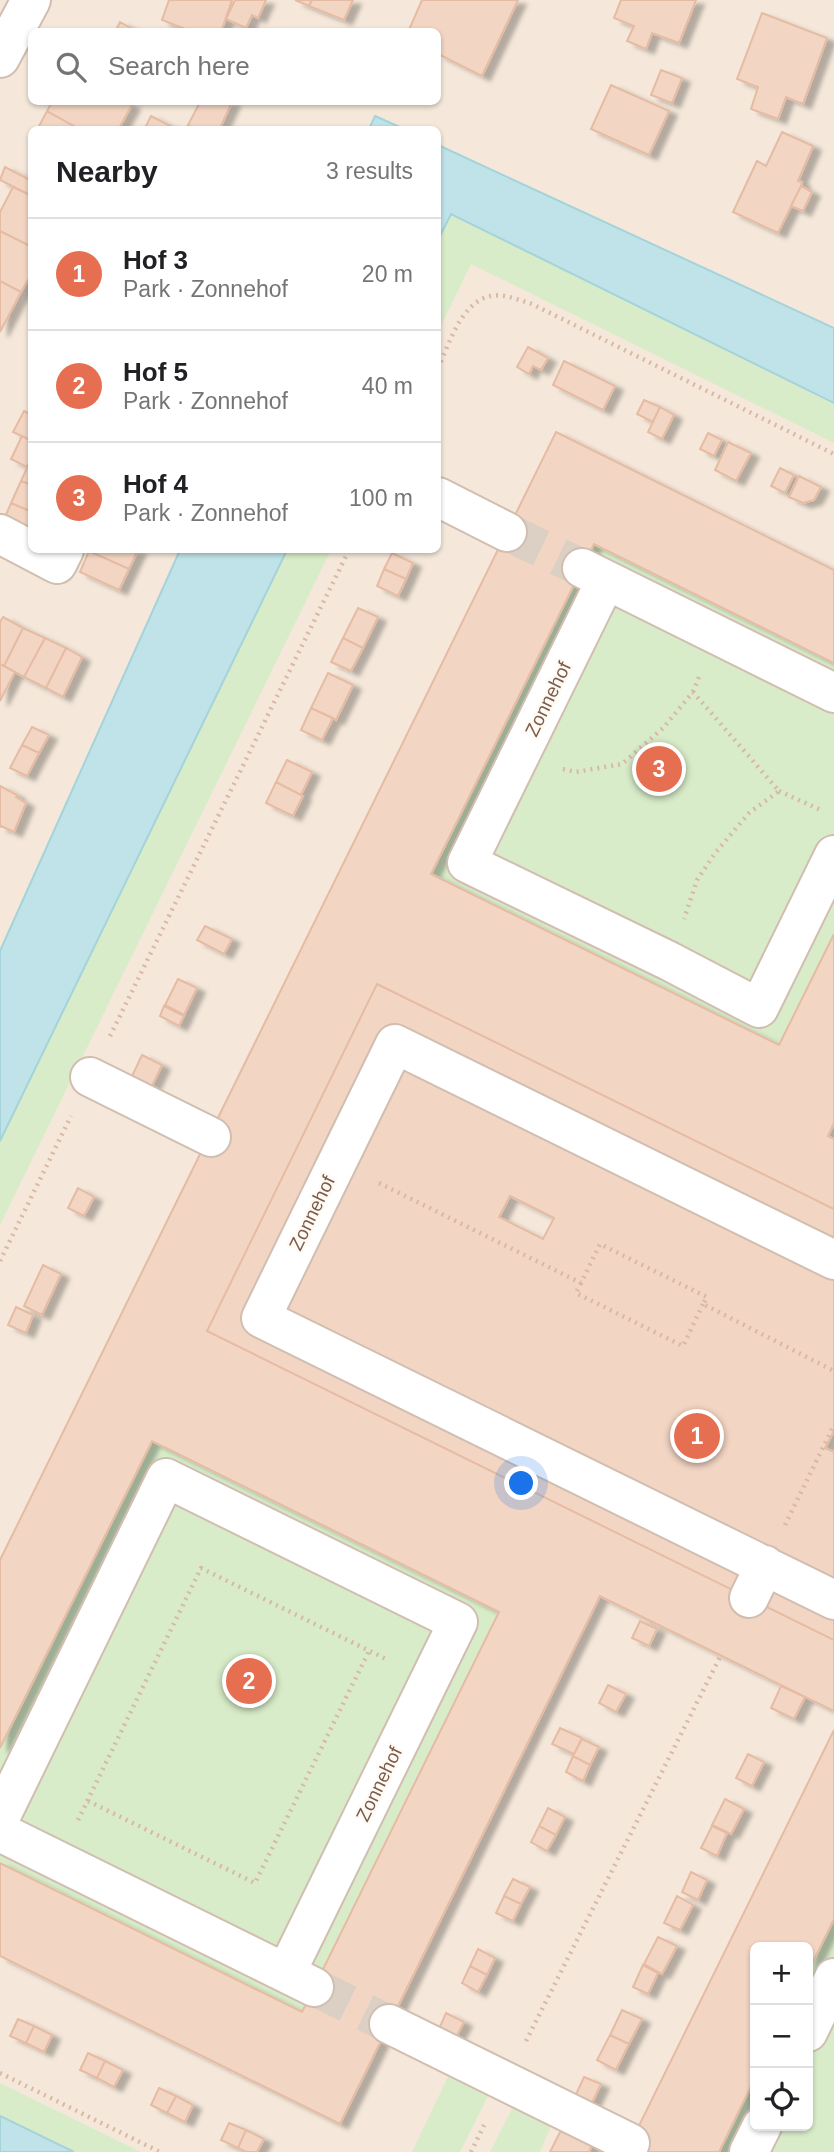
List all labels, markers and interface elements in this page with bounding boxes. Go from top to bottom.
search box [28,28,441,105]
icon: search [52,48,90,86]
text: Search here [108,51,250,81]
text: Nearby [56,155,158,188]
text: 3 results [326,158,413,184]
text: Hof 3 [123,245,188,275]
text: 1 [73,261,85,287]
text: 20 m [362,261,413,287]
text: Park · Zonnehof [123,276,288,302]
text: Hof 5 [123,357,188,387]
text: 2 [73,373,85,399]
text: 40 m [362,373,413,399]
text: Park · Zonnehof [123,388,288,414]
text: Hof 4 [123,469,188,499]
text: 3 [73,485,85,511]
text: 100 m [349,485,413,511]
text: Park · Zonnehof [123,500,288,526]
street label: Zonnehof [521,658,575,740]
pin: 3 [636,743,682,795]
street label: Zonnehof [285,1172,339,1254]
pin: 1 [674,1410,720,1462]
your location [504,1466,538,1500]
pin: 2 [226,1655,272,1707]
street label: Zonnehof [352,1743,406,1825]
map controls [750,1942,813,2131]
button: + [750,1942,813,2005]
button: − [750,2005,813,2068]
button: locate [750,2068,813,2131]

